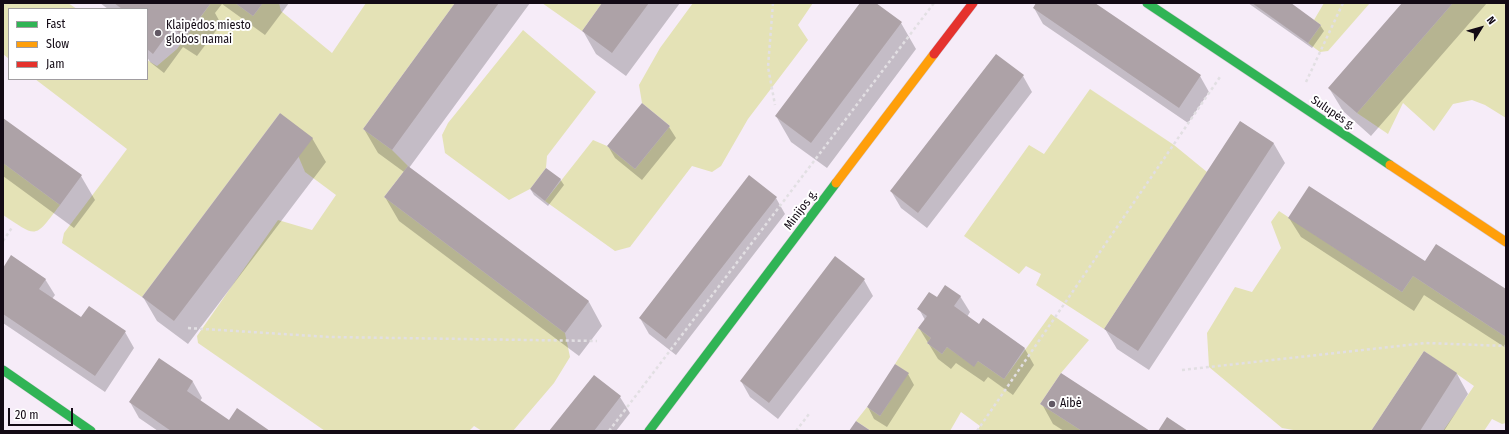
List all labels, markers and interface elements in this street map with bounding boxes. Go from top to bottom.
legend [8,8,148,80]
north arrow [1461,8,1501,48]
text: N [1484,14,1498,27]
text: Fast [46,17,65,31]
place label: Klaipėdos miesto globos namai [166,19,251,47]
marker: Klaipėdos miesto globos namai [153,28,163,38]
text: Slow [46,37,69,51]
text: Jam [46,57,64,71]
street label: Sulupės g. [1308,93,1358,133]
street label: Minijos g. [781,187,821,233]
place label: Aibė [1060,397,1082,411]
marker: Aibė [1047,399,1057,409]
scale bar [10,400,75,426]
text: 20 m [15,408,39,422]

